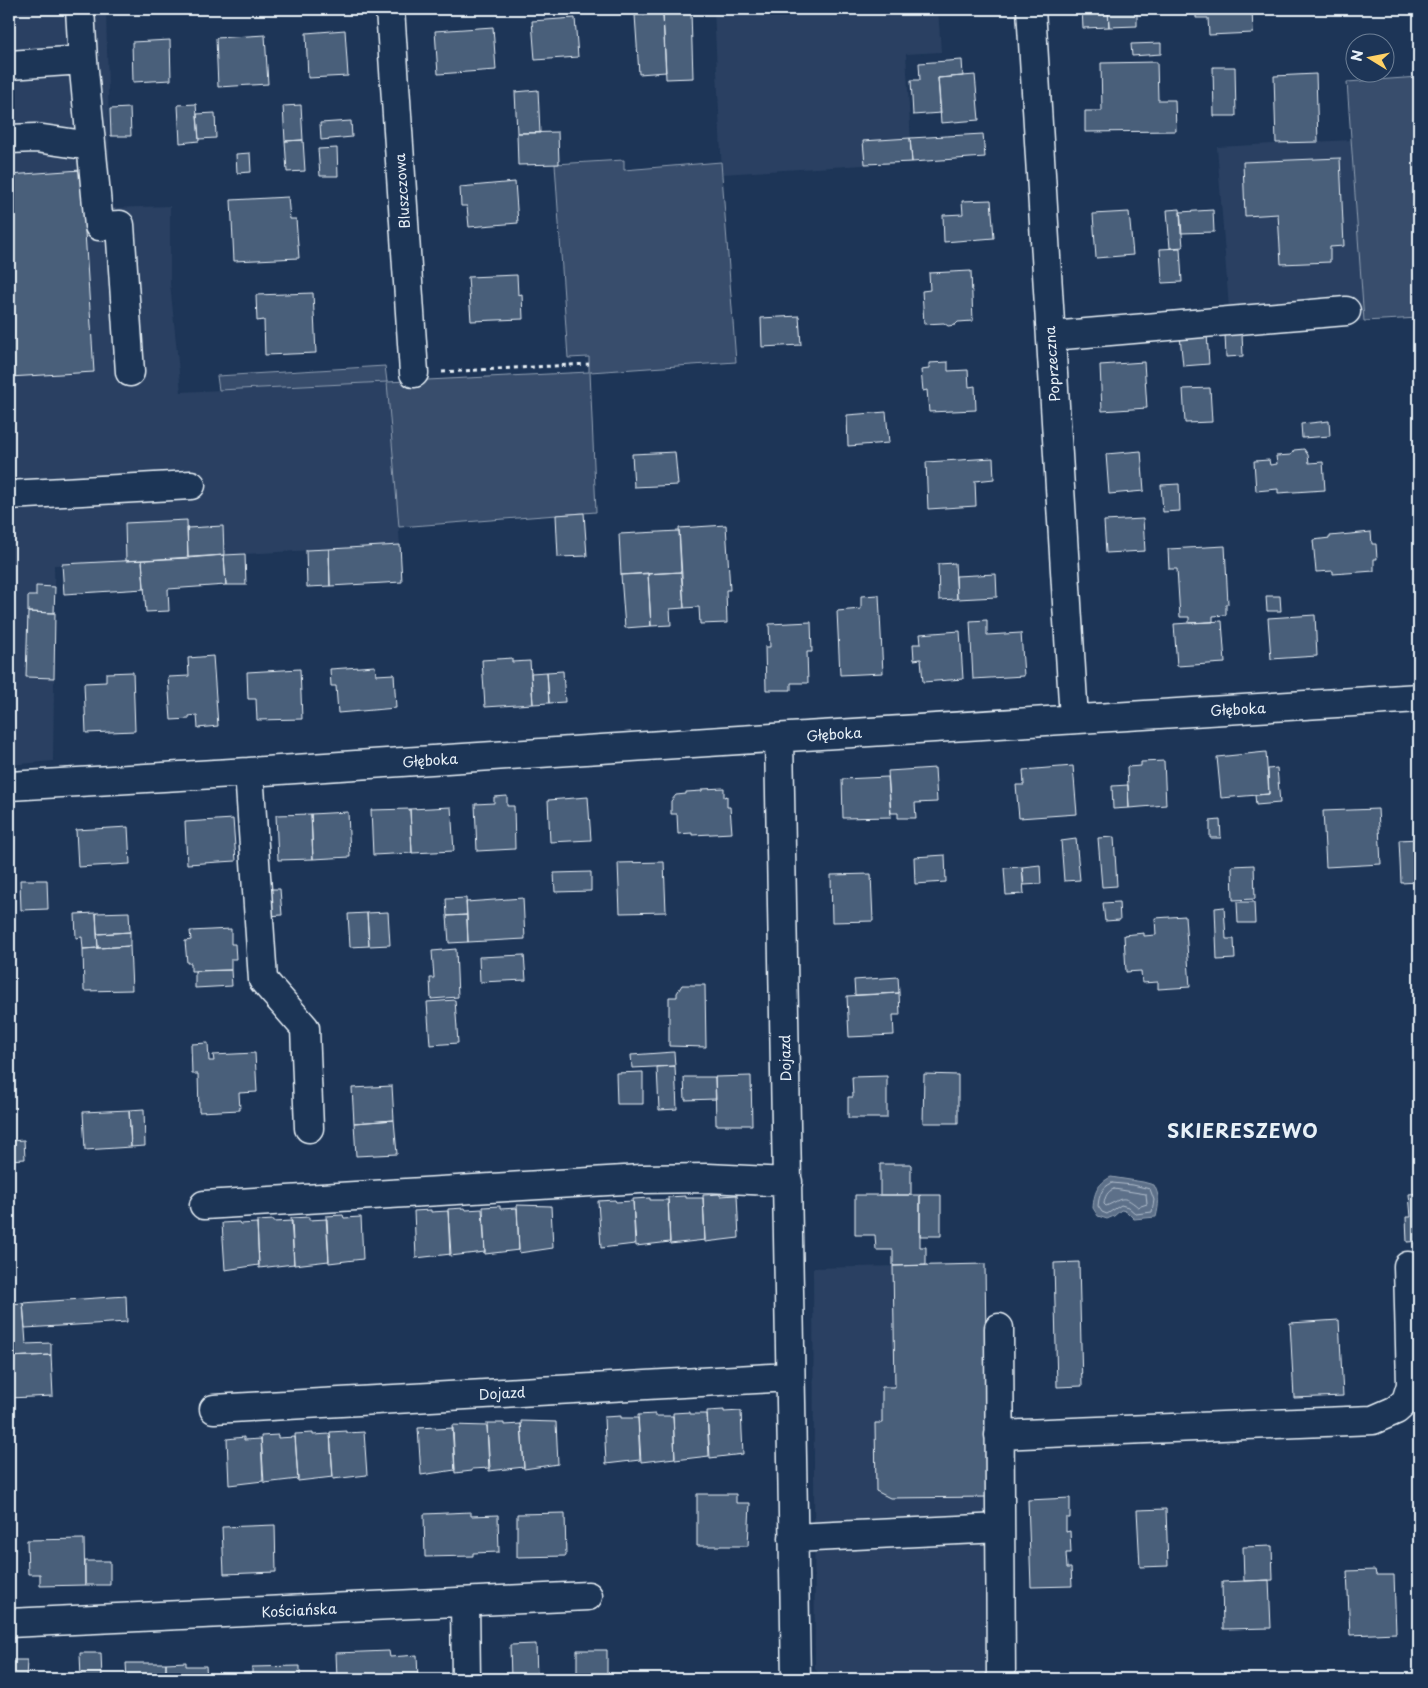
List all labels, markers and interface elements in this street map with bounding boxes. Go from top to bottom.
north arrow [1346,32,1396,82]
text: N [1345,48,1368,63]
street label: Bluszczowa [389,152,415,229]
street label: Poprzeczna [1039,325,1065,402]
street label: Głęboka [1210,697,1267,721]
street label: Głęboka [806,722,863,746]
street label: Głęboka [402,748,459,772]
street label: Dojazd [774,1034,796,1082]
district label: SKIERESZEWO [1167,1116,1319,1144]
street label: Dojazd [478,1381,526,1405]
street label: Kościańska [261,1598,337,1622]

